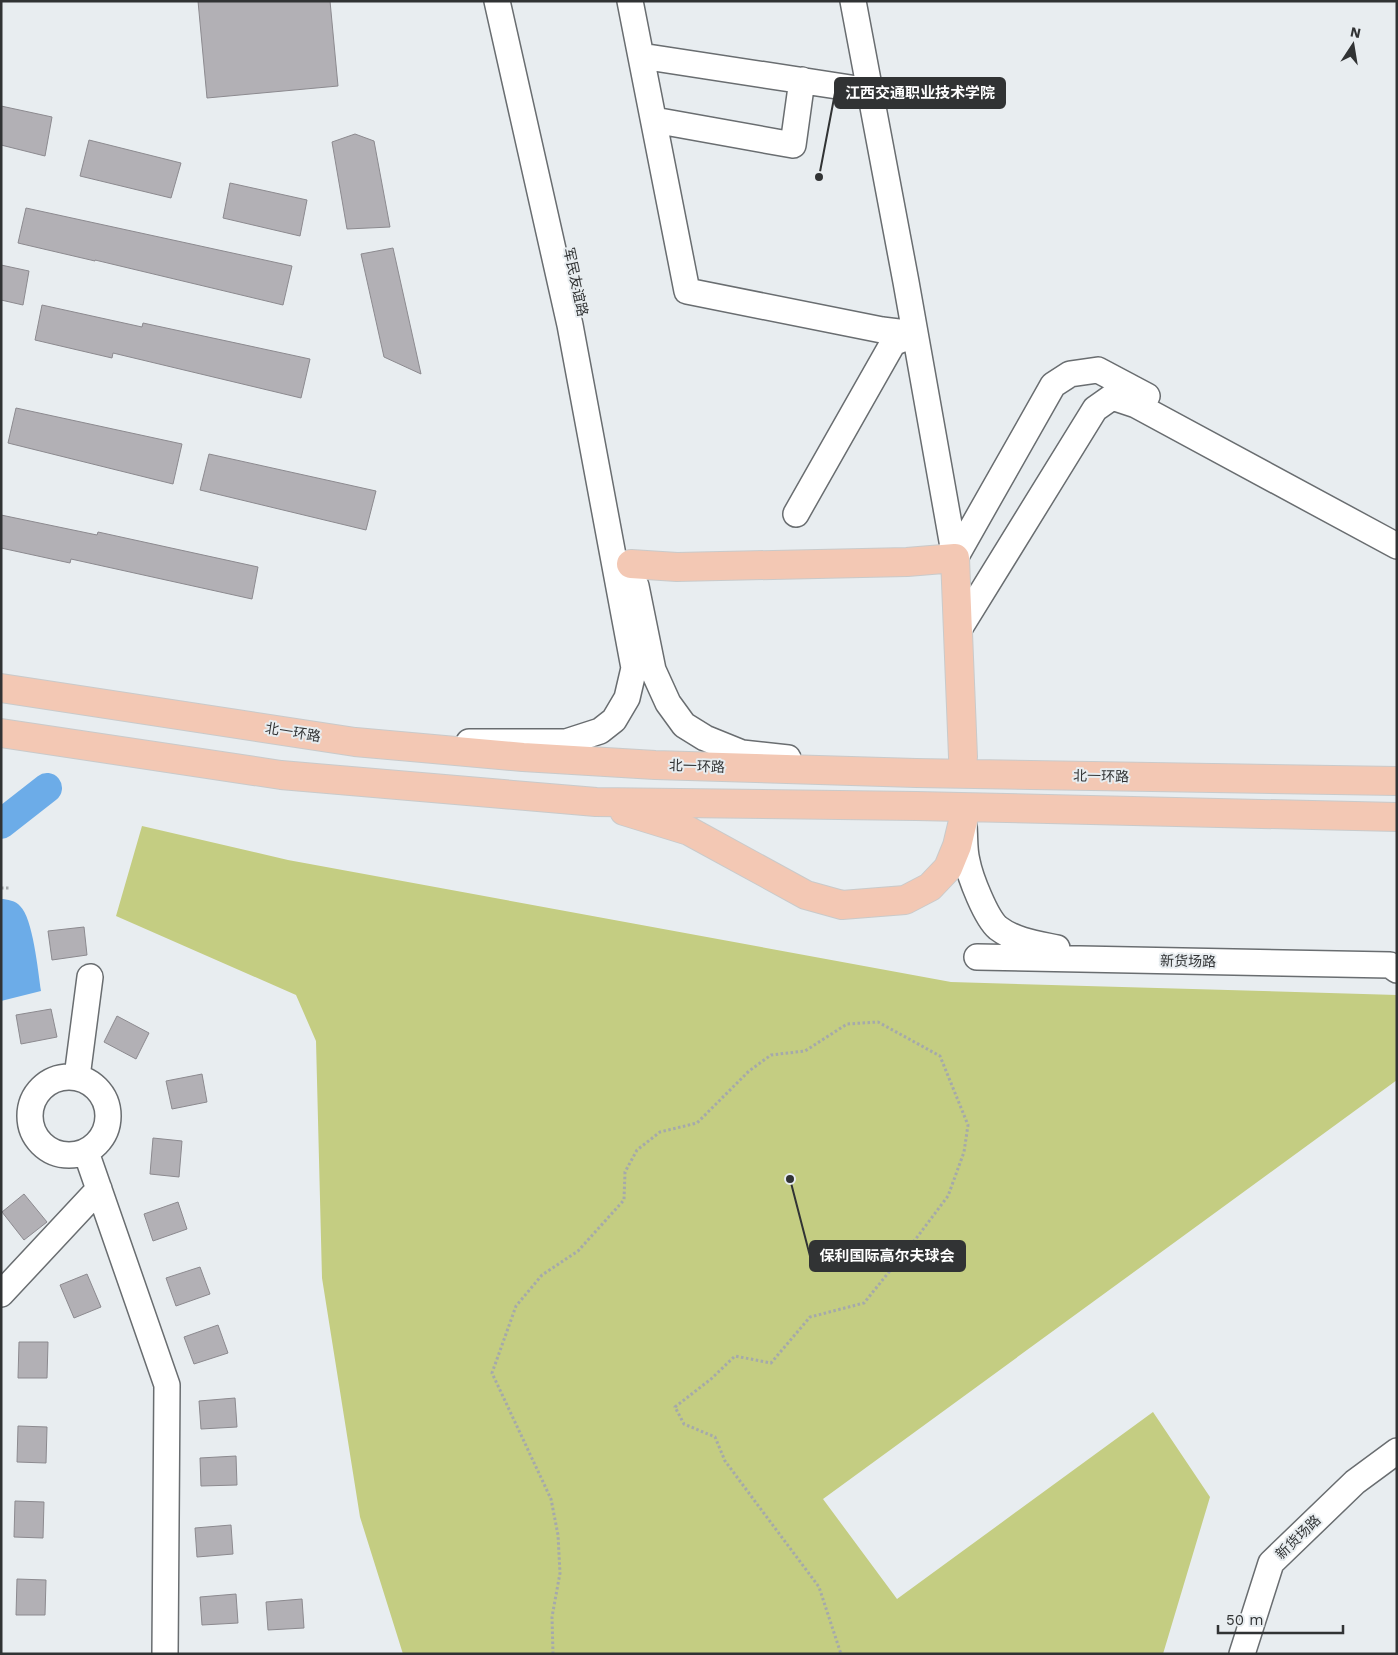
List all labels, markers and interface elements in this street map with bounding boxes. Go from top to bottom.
north arrow [1328,20,1378,70]
text: N [1349,23,1362,41]
callout: 江西交通职业技术学院 [835,78,1005,108]
text: 江西交通职业技术学院 [845,84,995,102]
street label: 军民友谊路 [561,246,591,318]
street label: 北一环路 [264,720,322,744]
street label: 北一环路 [669,757,725,775]
street label: 北一环路 [1073,768,1129,784]
street label: 新货场路 [1160,953,1216,969]
callout: 保利国际高尔夫球会 [810,1241,965,1271]
text: 保利国际高尔夫球会 [819,1247,955,1265]
street label: 新货场路 [1272,1512,1324,1562]
scale bar [1218,1602,1343,1634]
text: 50 m [1226,1611,1263,1629]

